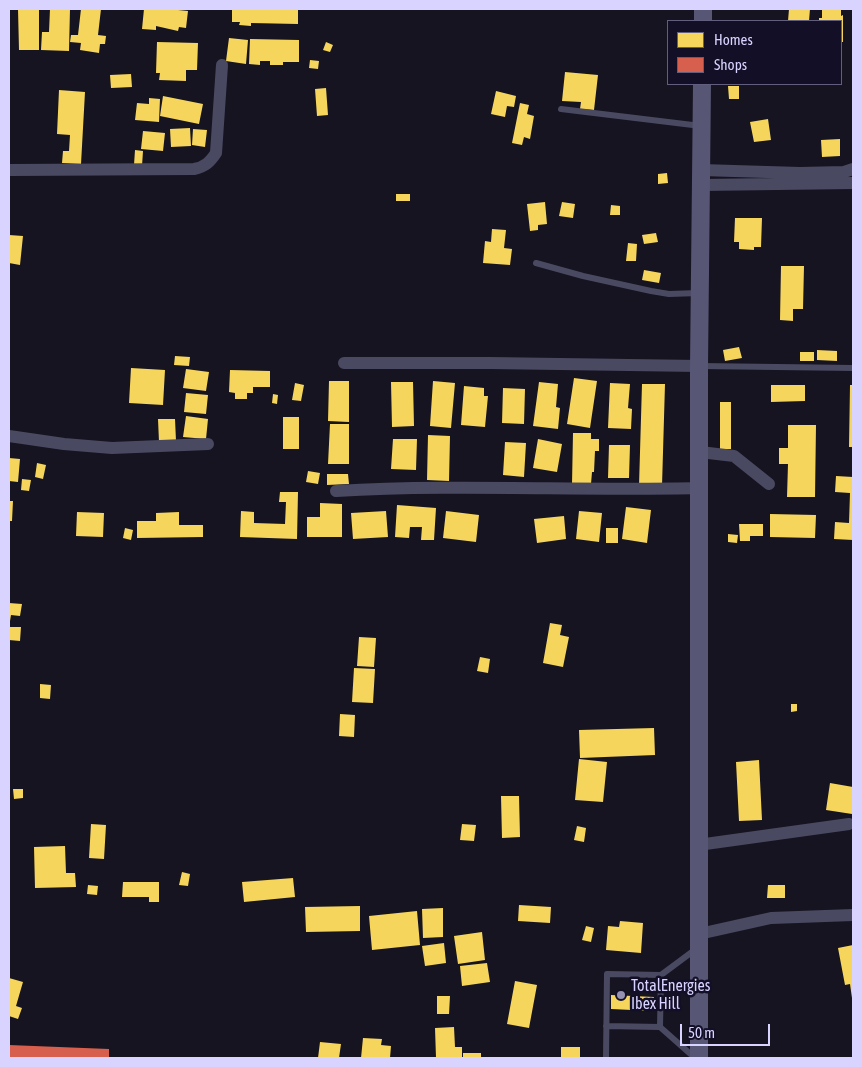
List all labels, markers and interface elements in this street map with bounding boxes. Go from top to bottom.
legend [667,20,842,85]
text: Homes [714,31,753,48]
text: Shops [714,56,747,73]
place label: TotalEnergies Ibex Hill [631,976,710,1014]
marker: TotalEnergies Ibex Hill [615,989,627,1001]
scale bar [682,1014,772,1046]
text: 50 m [688,1024,715,1041]

